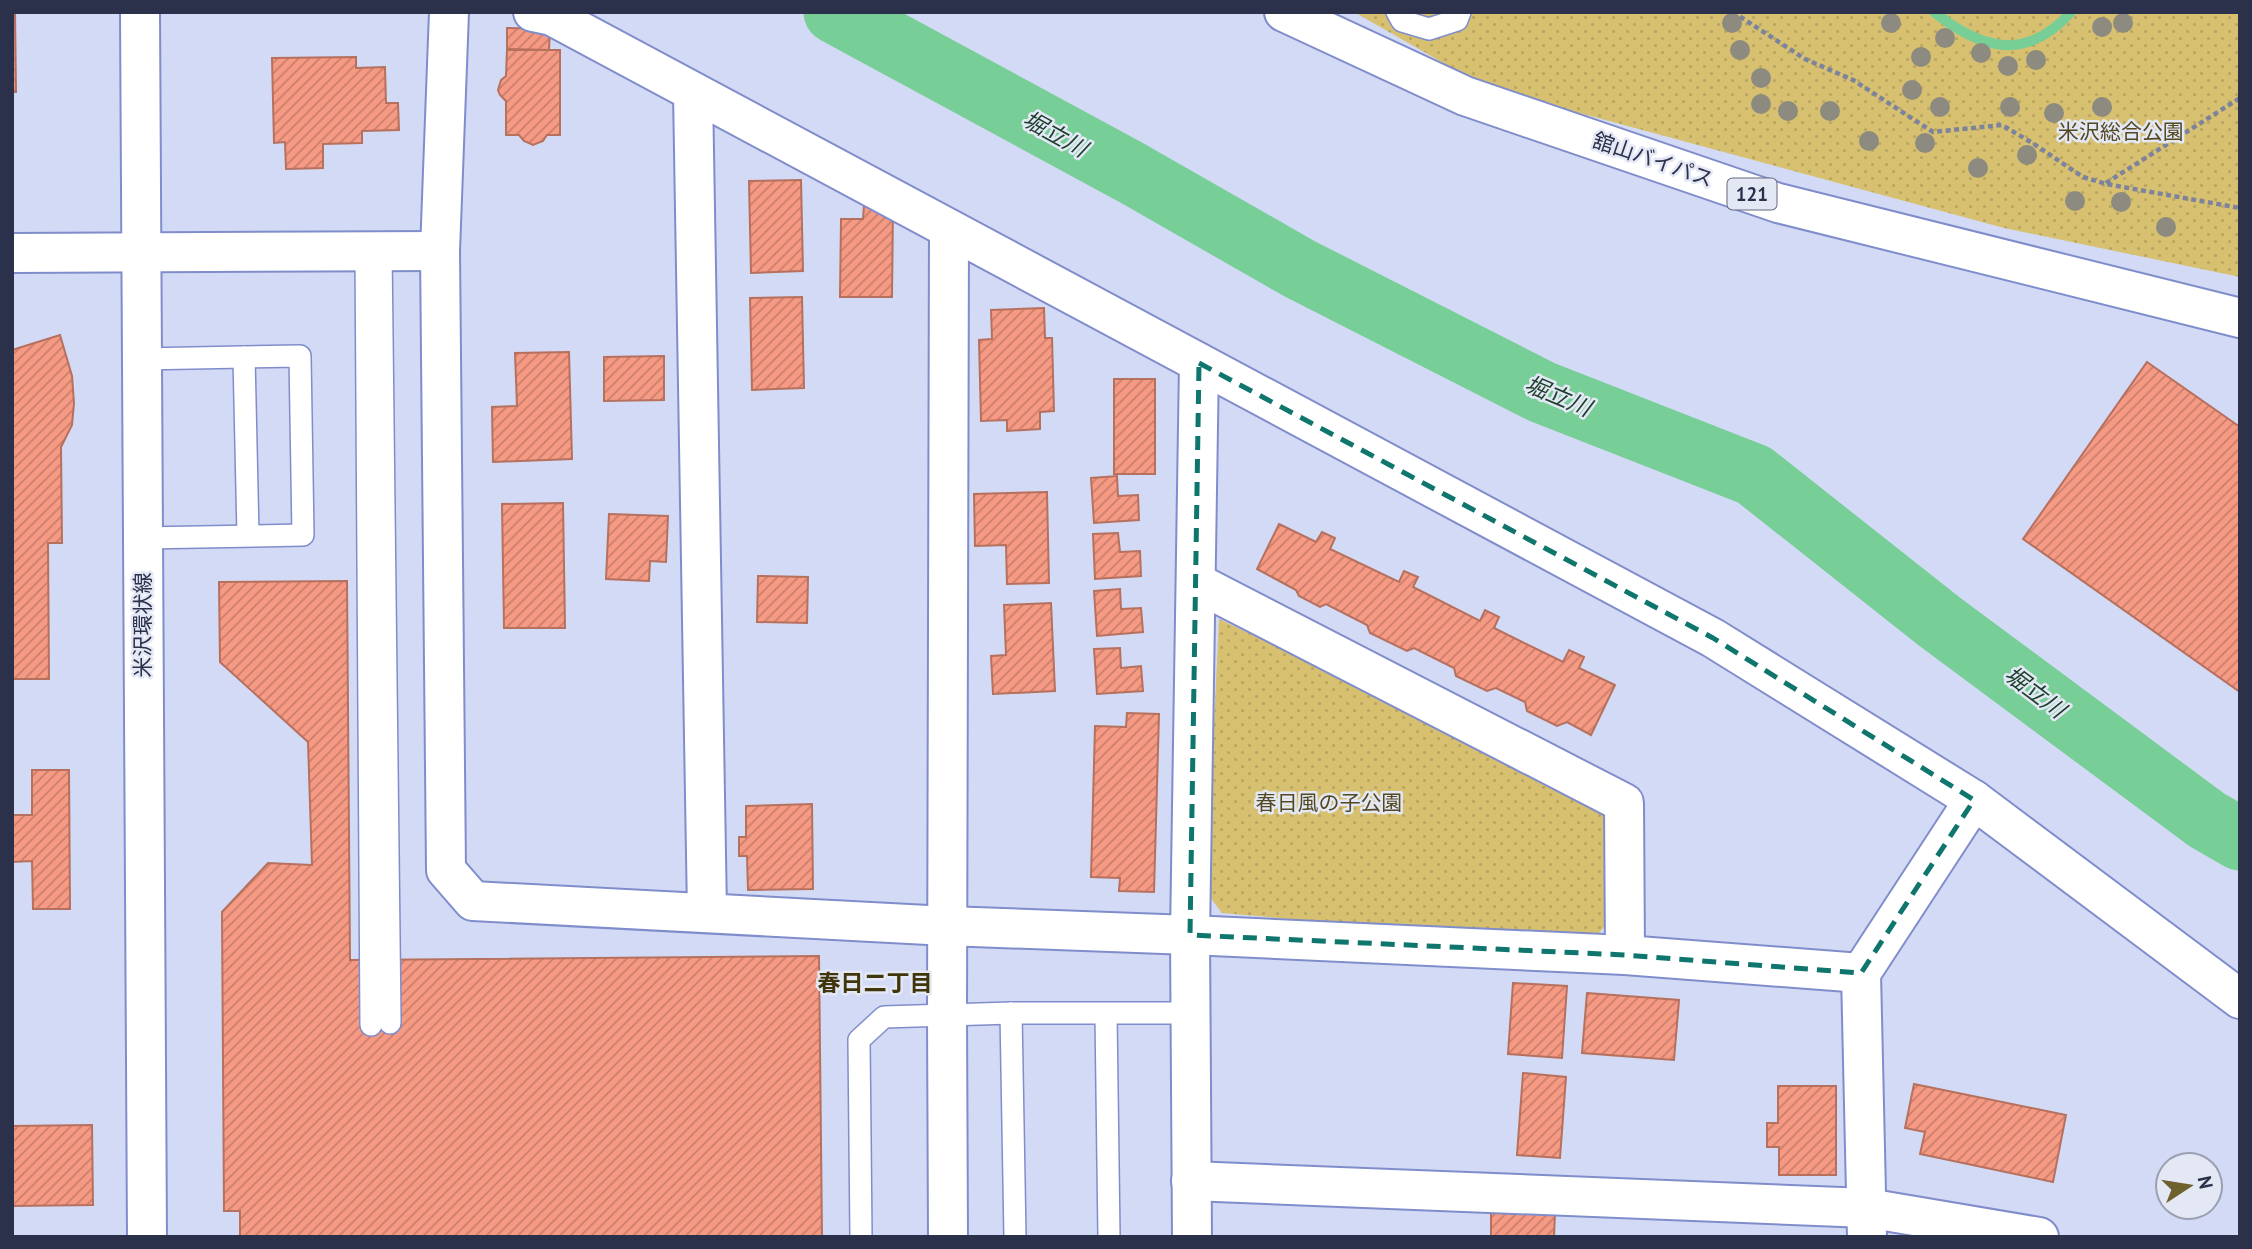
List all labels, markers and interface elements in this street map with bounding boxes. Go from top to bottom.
water label: 堀立川 [1018,104,1095,164]
park label: 米沢総合公園 [2058,118,2184,145]
street label: 舘山バイパス [1589,126,1717,193]
road number: 121 [1728,178,1776,210]
water label: 堀立川 [1521,369,1598,424]
street label: 米沢環状線 [129,573,156,678]
water label: 堀立川 [1999,659,2074,726]
park label: 春日風の子公園 [1256,789,1403,816]
district label: 春日二丁目 [818,968,933,997]
north arrow [2154,1151,2224,1221]
text: N [2193,1174,2219,1191]

